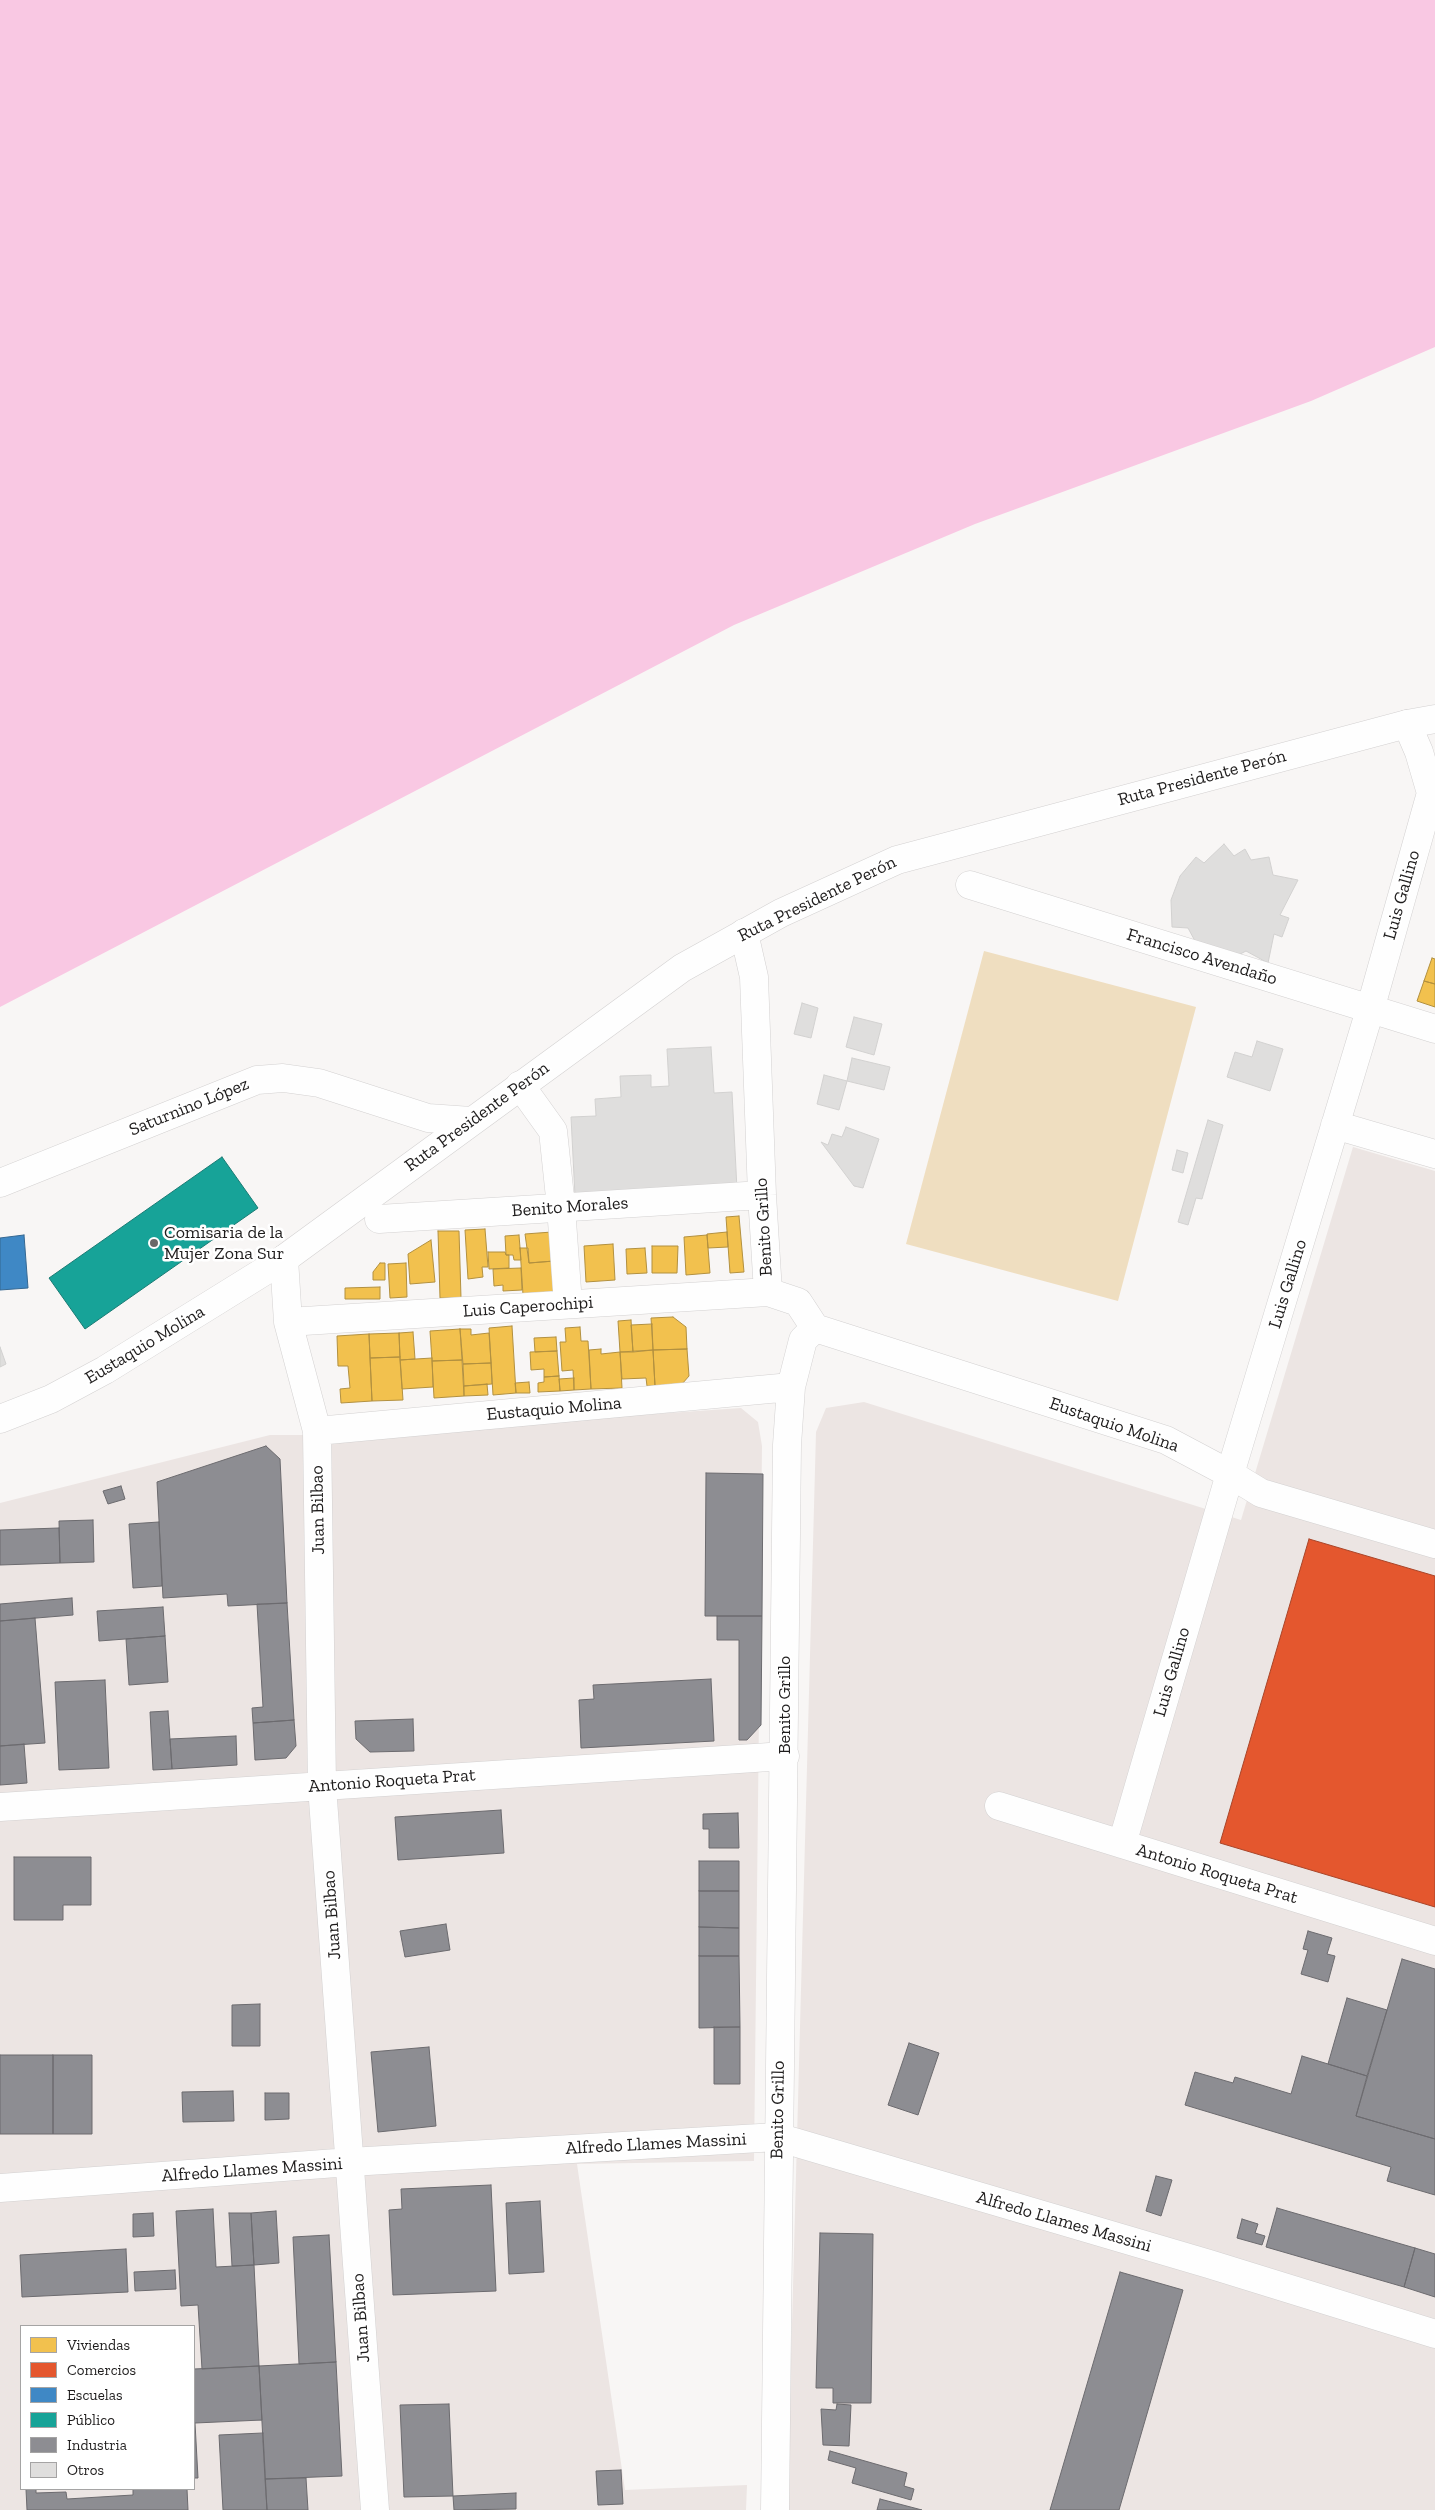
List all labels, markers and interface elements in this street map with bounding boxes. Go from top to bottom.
street label: Ruta Presidente Perón [1115,745,1289,811]
street label: Luis Gallino [1379,848,1425,942]
street label: Ruta Presidente Perón [734,851,900,947]
street label: Francisco Avendaño [1124,924,1280,990]
street label: Ruta Presidente Perón [401,1057,553,1177]
street label: Saturnino López [126,1073,252,1141]
street label: Benito Grillo [751,1177,777,1277]
street label: Benito Morales [511,1192,629,1222]
place label: Comisaria de la Mujer Zona Sur [164,1222,284,1264]
marker: Comisaria de la Mujer Zona Sur [148,1237,160,1249]
street label: Luis Gallino [1264,1237,1312,1331]
street label: Luis Caperochipi [462,1292,594,1322]
street label: Eustaquio Molina [81,1301,209,1389]
street label: Eustaquio Molina [486,1392,622,1426]
street label: Eustaquio Molina [1046,1393,1182,1457]
street label: Juan Bilbao [306,1465,330,1555]
street label: Luis Gallino [1149,1625,1195,1719]
street label: Benito Grillo [774,1656,796,1754]
street label: Antonio Roqueta Prat [308,1764,476,1798]
street label: Antonio Roqueta Prat [1134,1839,1300,1909]
street label: Juan Bilbao [318,1870,346,1960]
street label: Benito Grillo [766,2061,790,2159]
street label: Alfredo Llames Massini [565,2128,747,2160]
street label: Alfredo Llames Massini [161,2153,343,2187]
street label: Alfredo Llames Massini [974,2187,1154,2257]
street label: Juan Bilbao [347,2273,375,2363]
legend [20,2325,195,2490]
text: Viviendas [67,2336,130,2354]
text: Comercios [67,2361,136,2379]
text: Escuelas [67,2386,123,2404]
text: Público [67,2411,115,2429]
text: Industria [67,2436,127,2454]
text: Otros [67,2461,104,2479]

